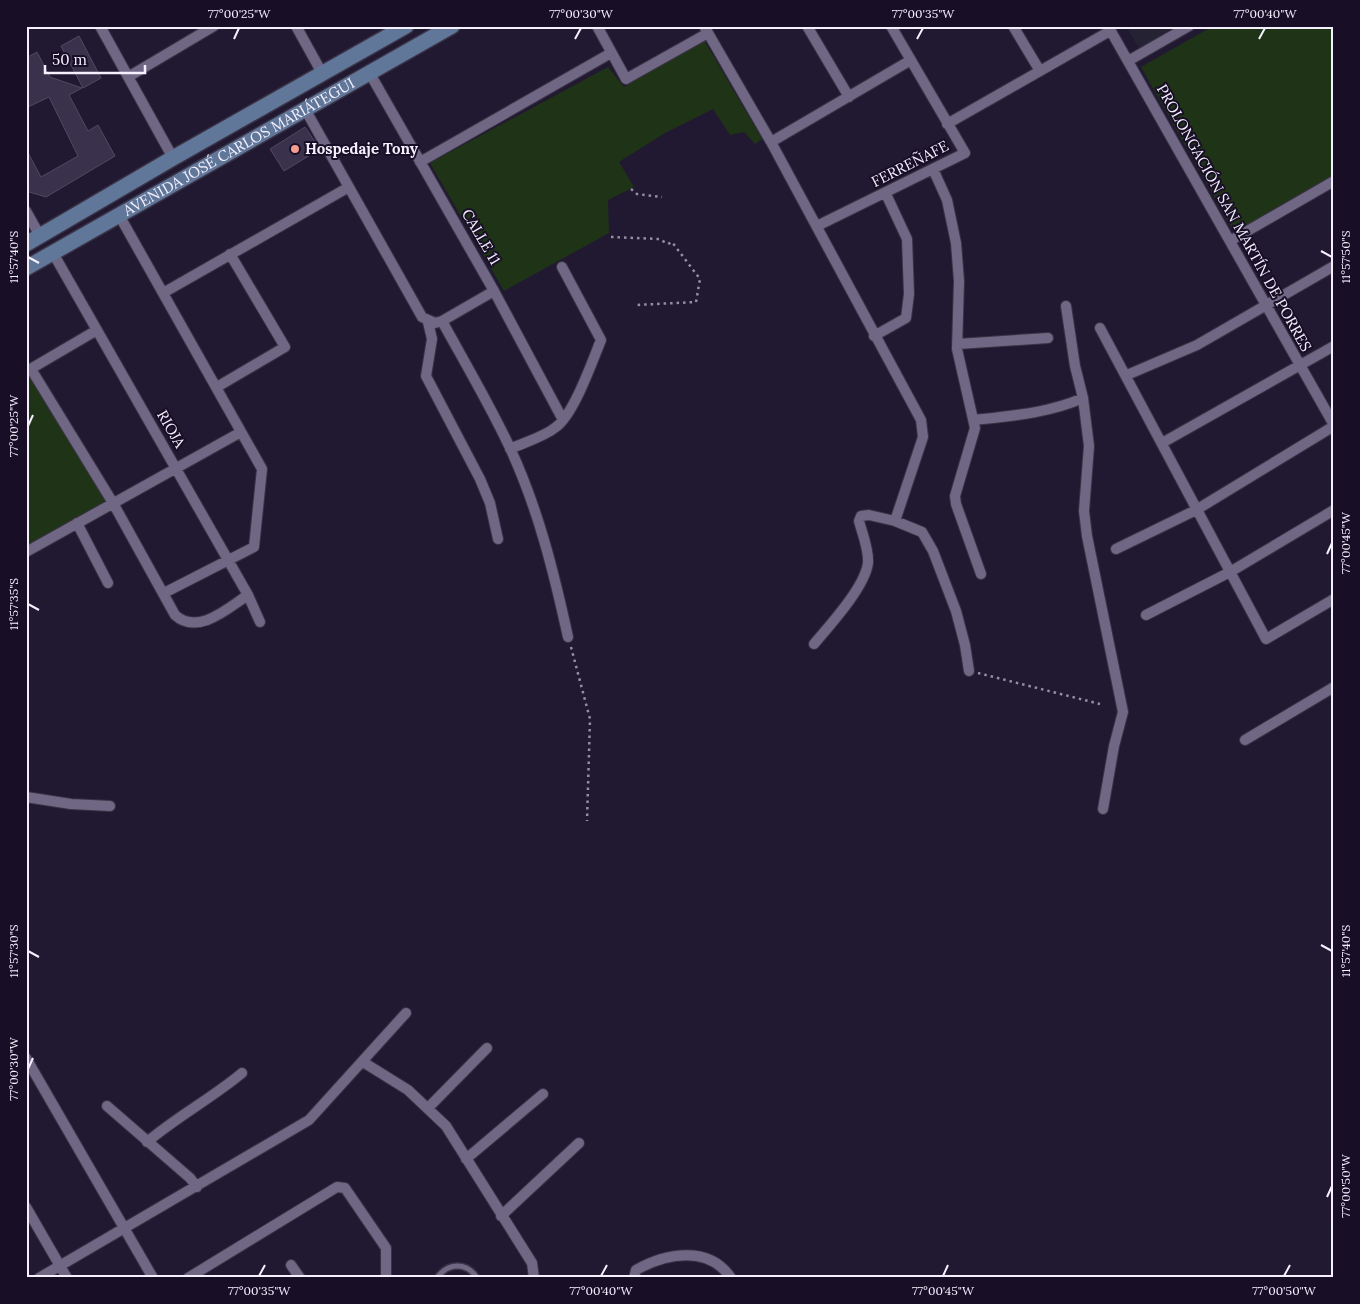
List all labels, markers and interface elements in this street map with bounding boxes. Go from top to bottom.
text: 77°00'25"W [208,6,271,21]
text: 77°00'30"W [549,6,614,21]
text: 77°00'35"W [892,6,955,21]
text: 77°00'40"W [1234,6,1297,21]
scale bar [45,42,145,74]
text: 50 m [52,50,87,69]
street label: AVENIDA JOSÉ CARLOS MARIÁTEGUI [119,73,358,220]
street label: PROLONGACIÓN SAN MARTÍN DE PORRES [1153,81,1316,355]
street label: FERREÑAFE [868,136,952,191]
place label: Hospedaje Tony [305,139,419,158]
marker: Hospedaje Tony [289,143,301,155]
street label: CALLE 11 [458,205,505,268]
text: 11°57'50"S [1338,230,1353,284]
text: 11°57'40"S [6,231,21,283]
text: 77°00'25"W [6,394,21,457]
street label: RIOJA [153,406,190,452]
text: 77°00'45"W [1338,511,1353,574]
text: 11°57'35"S [6,578,21,630]
text: 11°57'30"S [6,924,21,978]
text: 11°57'40"S [1338,925,1353,977]
text: 77°00'30"W [6,1036,21,1101]
text: 77°00'50"W [1338,1153,1353,1218]
text: 77°00'35"W [228,1283,291,1298]
text: 77°00'40"W [570,1283,633,1298]
text: 77°00'45"W [912,1283,975,1298]
text: 77°00'50"W [1252,1283,1317,1298]

